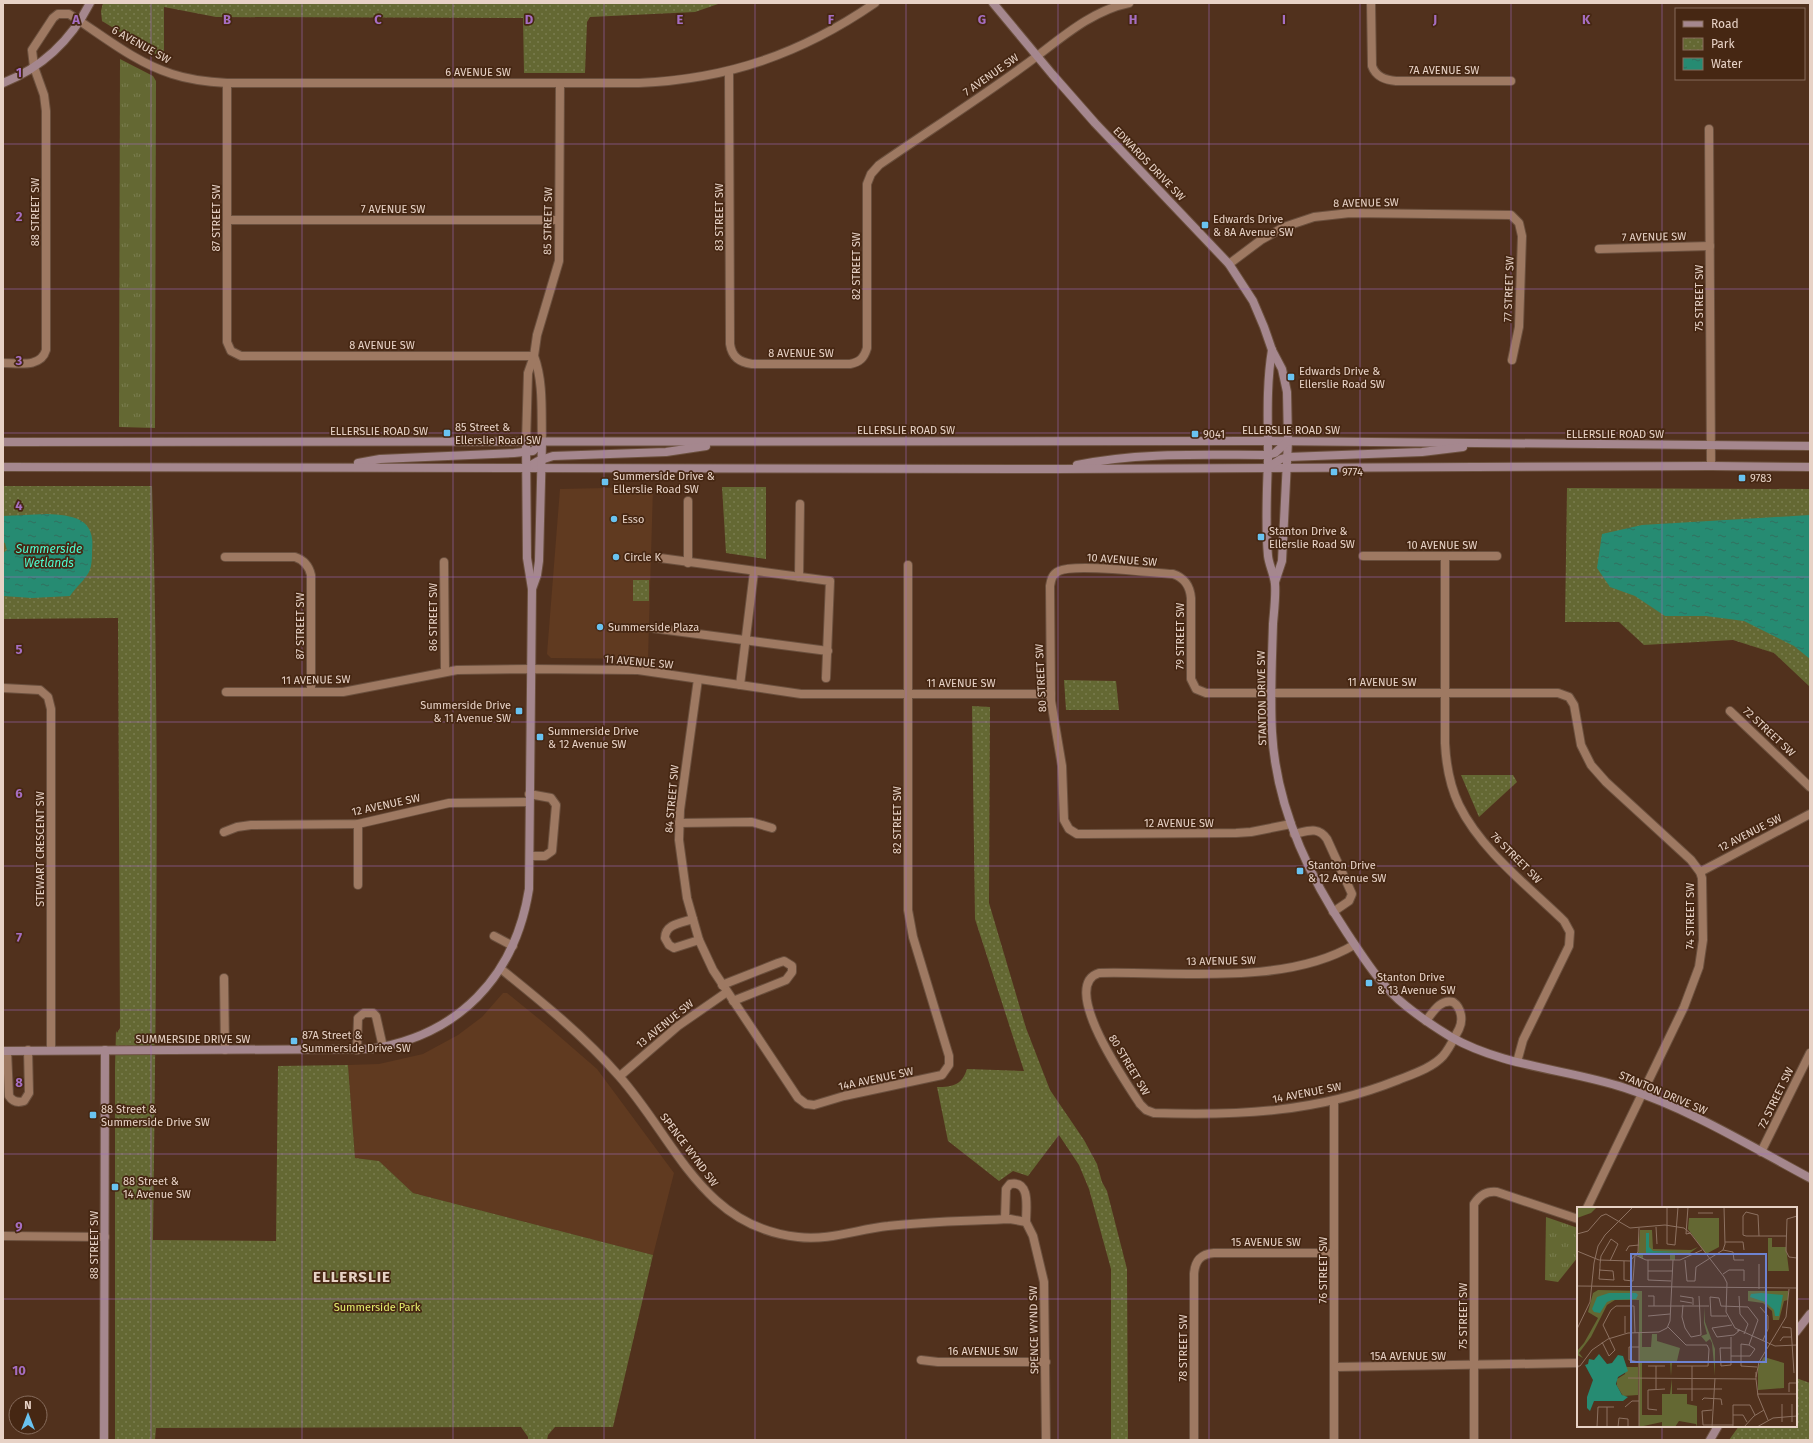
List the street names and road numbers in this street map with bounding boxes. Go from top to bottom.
street label: 6 AVENUE SW [109,23,173,67]
street label: 7 AVENUE SW [961,51,1021,99]
street label: 7A AVENUE SW [1409,64,1479,77]
street label: 6 AVENUE SW [445,66,511,79]
street label: EDWARDS DRIVE SW [1110,124,1188,204]
street label: 88 STREET SW [29,178,42,246]
street label: 83 STREET SW [713,183,726,251]
street label: 87 STREET SW [210,184,223,252]
street label: 85 STREET SW [541,187,555,255]
street label: 8 AVENUE SW [1333,196,1399,210]
street label: 7 AVENUE SW [361,203,425,216]
street label: 7 AVENUE SW [1622,230,1686,244]
street label: 82 STREET SW [850,232,863,300]
street label: 77 STREET SW [1501,256,1517,322]
street label: 75 STREET SW [1693,265,1706,331]
street label: 8 AVENUE SW [349,339,415,352]
street label: 8 AVENUE SW [768,347,834,360]
street label: ELLERSLIE ROAD SW [857,424,955,437]
street label: ELLERSLIE ROAD SW [1242,424,1340,437]
street label: ELLERSLIE ROAD SW [330,425,428,438]
street label: ELLERSLIE ROAD SW [1566,428,1664,441]
street label: 10 AVENUE SW [1407,539,1477,552]
street label: 10 AVENUE SW [1086,551,1158,569]
street label: 86 STREET SW [427,583,440,651]
street label: 87 STREET SW [294,592,307,660]
street label: 79 STREET SW [1174,603,1187,669]
street label: 80 STREET SW [1033,643,1049,713]
street label: STANTON DRIVE SW [1255,650,1269,746]
street label: 11 AVENUE SW [604,653,674,671]
street label: 11 AVENUE SW [281,673,351,687]
street label: 11 AVENUE SW [1347,676,1417,689]
street label: 11 AVENUE SW [926,677,996,690]
street label: 72 STREET SW [1740,705,1798,759]
street label: 84 STREET SW [663,764,681,834]
street label: 82 STREET SW [891,786,904,854]
street label: STEWART CRESCENT SW [34,791,47,907]
street label: 12 AVENUE SW [350,791,422,819]
street label: 12 AVENUE SW [1716,811,1784,855]
street label: 12 AVENUE SW [1144,817,1214,830]
street label: 76 STREET SW [1488,830,1544,886]
street label: 74 STREET SW [1684,883,1697,949]
street label: 13 AVENUE SW [1186,954,1256,968]
street label: 13 AVENUE SW [634,997,696,1051]
street label: 80 STREET SW [1106,1032,1152,1098]
street label: SUMMERSIDE DRIVE SW [136,1033,250,1046]
street label: 14A AVENUE SW [837,1065,915,1093]
street label: 72 STREET SW [1756,1065,1796,1131]
street label: STANTON DRIVE SW [1617,1068,1709,1118]
street label: 14 AVENUE SW [1271,1080,1343,1106]
street label: SPENCE WYND SW [657,1111,721,1189]
street label: 88 STREET SW [88,1211,101,1279]
street label: 15 AVENUE SW [1231,1236,1301,1249]
street label: 76 STREET SW [1317,1237,1330,1303]
street label: 75 STREET SW [1457,1283,1470,1349]
street label: SPENCE WYND SW [1027,1286,1041,1374]
street label: 78 STREET SW [1177,1314,1190,1382]
street label: 16 AVENUE SW [948,1345,1018,1358]
street label: 15A AVENUE SW [1370,1350,1446,1363]

